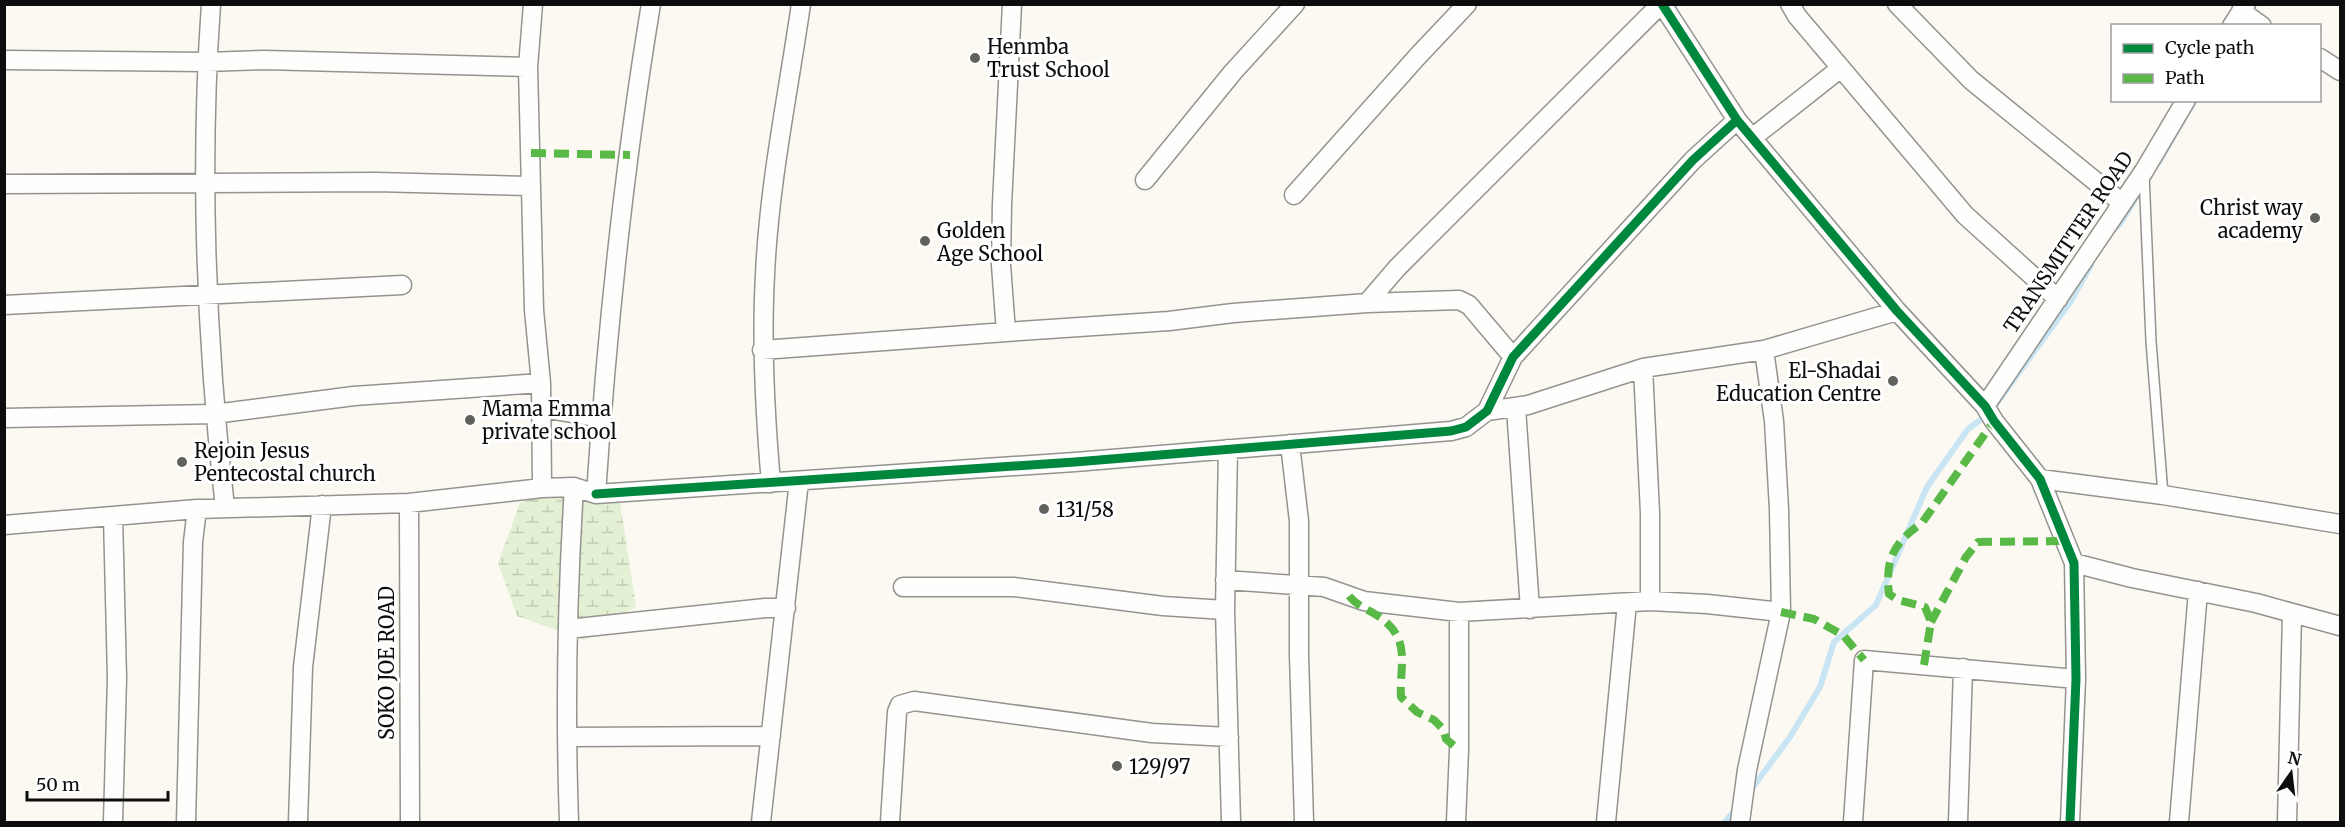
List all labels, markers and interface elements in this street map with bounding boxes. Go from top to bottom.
legend [2111,24,2321,102]
place label: Henmba Trust School [987,34,1110,82]
text: Cycle path [2165,36,2255,59]
marker: Henmba Trust School [968,51,982,65]
text: Path [2165,66,2205,89]
street label: TRANSMITTER ROAD [1998,146,2138,338]
place label: Christ way academy [2200,195,2303,243]
marker: Christ way academy [2308,211,2322,225]
place label: Golden Age School [936,218,1043,266]
marker: Golden Age School [918,234,932,248]
place label: El-Shadai Education Centre [1716,358,1881,406]
marker: El-Shadai Education Centre [1886,374,1900,388]
place label: Mama Emma private school [482,396,617,444]
marker: Mama Emma private school [463,413,477,427]
place label: Rejoin Jesus Pentecostal church [194,438,376,486]
marker: Rejoin Jesus Pentecostal church [175,455,189,469]
place label: 131/58 [1056,497,1114,522]
marker: 131/58 [1037,502,1051,516]
street label: SOKO JOE ROAD [374,586,399,740]
north arrow [2261,743,2321,803]
text: N [2286,747,2304,770]
place label: 129/97 [1129,754,1190,779]
marker: 129/97 [1110,759,1124,773]
scale bar [27,764,168,802]
text: 50 m [36,773,80,796]

